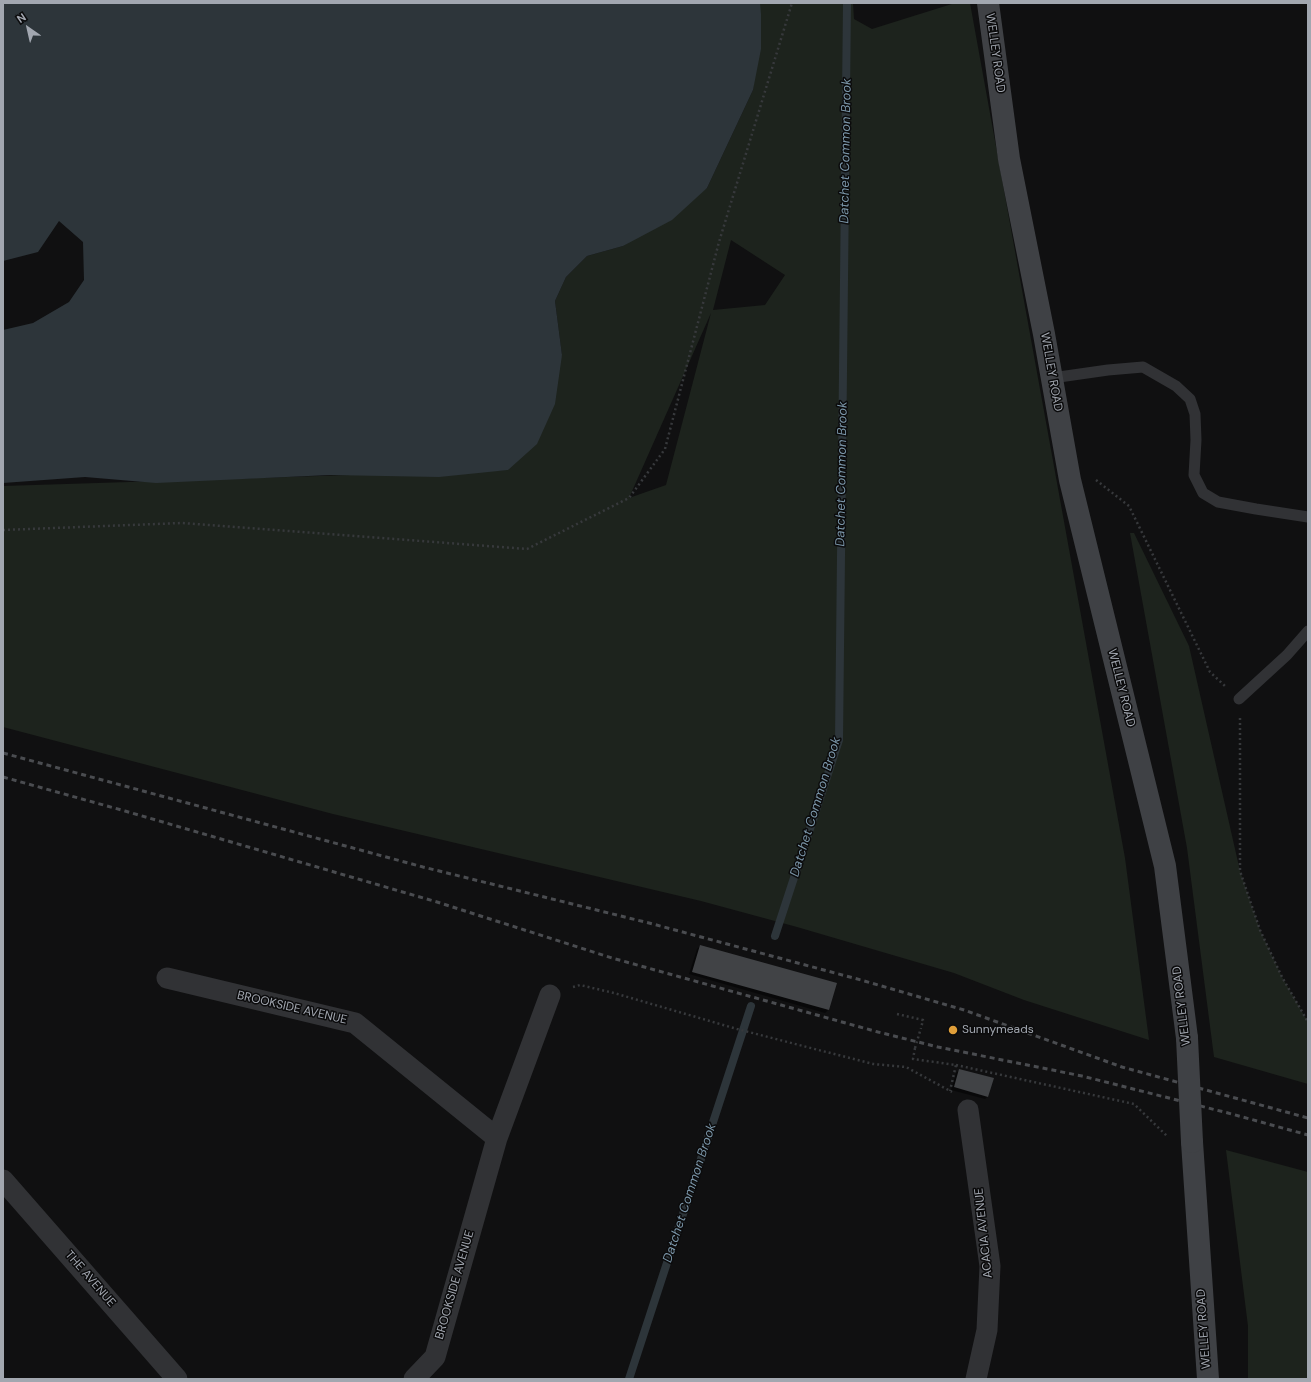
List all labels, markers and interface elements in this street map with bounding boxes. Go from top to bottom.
north arrow [8,8,48,48]
text: N [14,10,29,26]
street label: WELLEY ROAD [982,12,1008,94]
water label: Datchet Common Brook [837,78,855,224]
street label: WELLEY ROAD [1037,331,1065,413]
water label: Datchet Common Brook [833,401,851,547]
street label: WELLEY ROAD [1104,647,1138,729]
water label: Datchet Common Brook [787,735,845,879]
street label: WELLEY ROAD [1170,965,1194,1047]
street label: BROOKSIDE AVENUE [236,988,348,1028]
place label: Sunnymeads [962,1023,1034,1037]
marker: Sunnymeads [947,1024,959,1036]
water label: Datchet Common Brook [660,1121,720,1265]
street label: ACACIA AVENUE [972,1187,996,1279]
street label: BROOKSIDE AVENUE [433,1229,477,1341]
street label: THE AVENUE [62,1248,118,1310]
street label: WELLEY ROAD [1194,1289,1214,1369]

